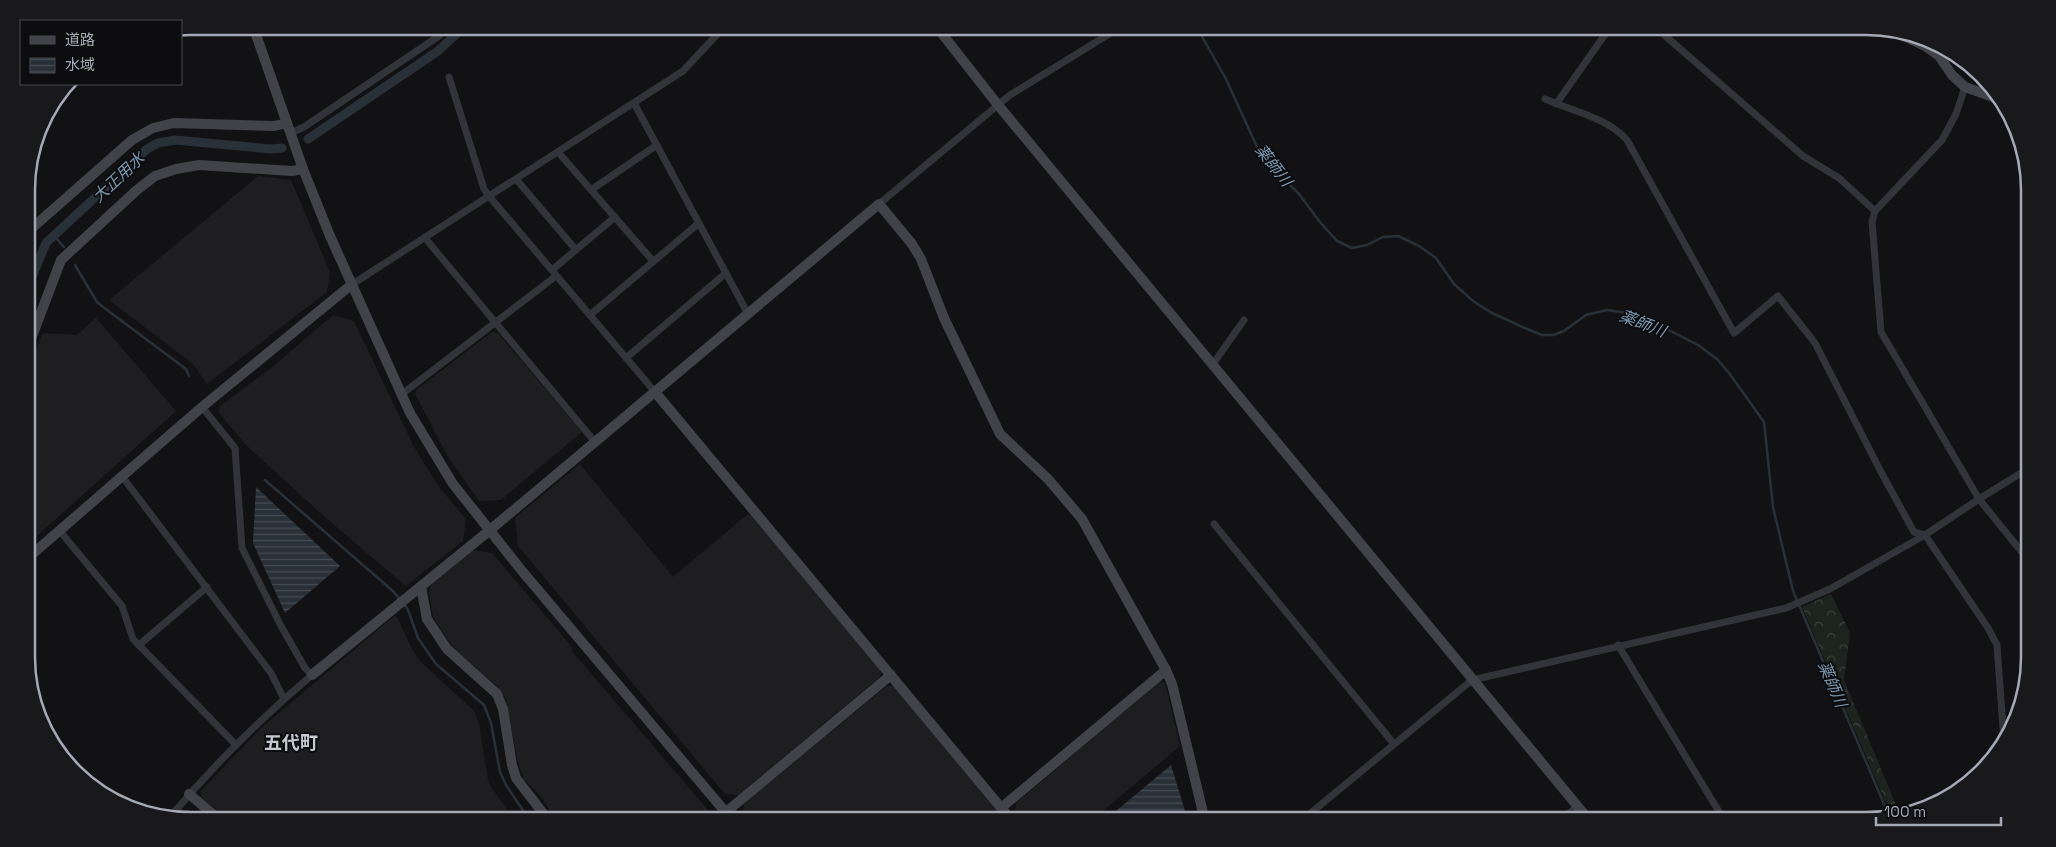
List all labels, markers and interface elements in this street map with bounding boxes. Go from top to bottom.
legend [20,20,182,85]
text: 道路 [65,30,95,49]
text: 水域 [65,55,95,74]
water label: 薬師川 [1251,140,1298,192]
water label: 大正用水 [88,147,150,207]
water label: 薬師川 [1617,305,1671,343]
water label: 薬師川 [1813,658,1852,712]
district label: 五代町 [264,731,318,754]
scale bar [1876,794,2001,826]
text: 100 m [1884,802,1926,821]

